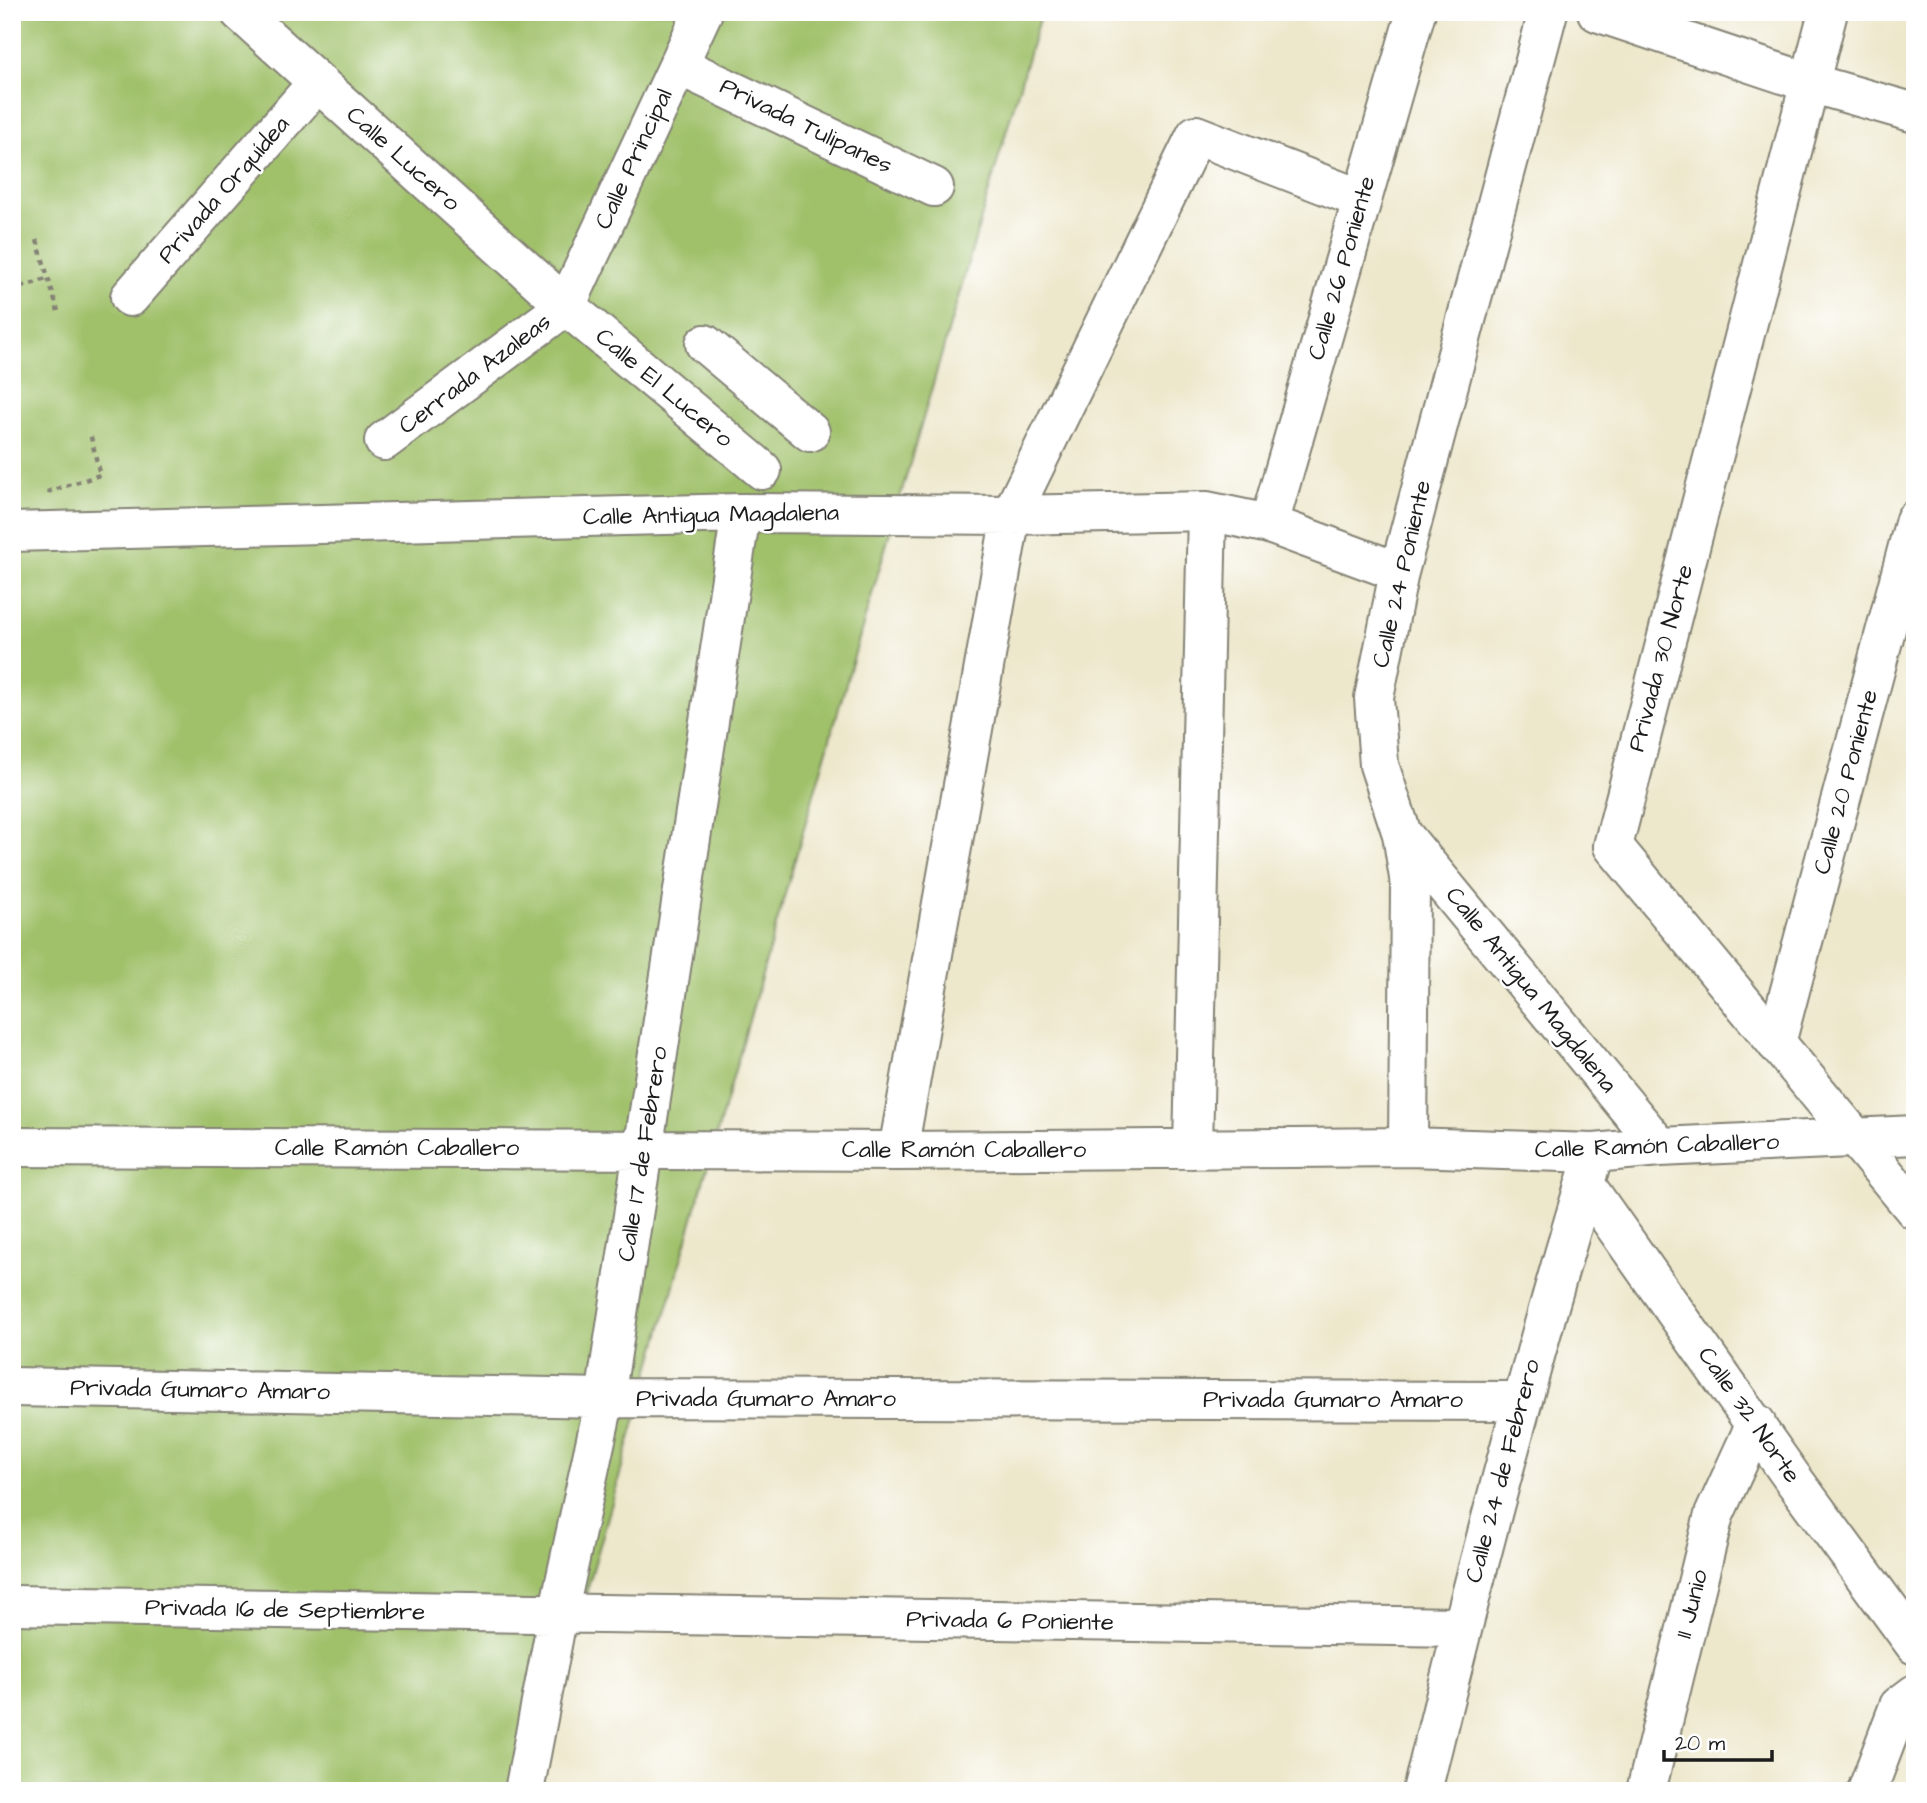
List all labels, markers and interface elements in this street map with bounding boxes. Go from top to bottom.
street label: Privada Tulipanes [714,69,898,183]
street label: Calle Principal [587,83,681,235]
street label: Calle Lucero [338,99,468,220]
street label: Privada Orquídea [150,109,298,271]
street label: Calle 26 Poniente [1299,172,1385,364]
street label: Cerrada Azaleas [392,305,558,443]
street label: Calle El Lucero [588,320,741,456]
street label: Calle 24 Poniente [1364,477,1440,671]
street label: Calle Antigua Magdalena [583,496,839,535]
street label: Privada 30 Norte [1620,561,1702,755]
street label: Calle 20 Poniente [1805,686,1887,878]
street label: Calle Antigua Magdalena [1436,880,1625,1101]
street label: Calle 17 de Febrero [609,1043,677,1264]
street label: Calle Ramón Caballero [1534,1125,1780,1167]
street label: Calle Ramón Caballero [275,1131,520,1165]
street label: Calle Ramón Caballero [842,1133,1087,1167]
street label: Calle 32 Norte [1689,1340,1809,1490]
street label: Calle 24 de Febrero [1457,1355,1549,1586]
street label: Privada Gumaro Amaro [70,1371,331,1409]
street label: Privada Gumaro Amaro [636,1382,897,1416]
street label: Privada Gumaro Amaro [1203,1383,1464,1417]
street label: 11 Junio [1667,1566,1717,1642]
street label: Privada 16 de Septiembre [145,1591,425,1629]
street label: Privada 6 Poniente [906,1602,1114,1640]
scale bar [1664,1719,1773,1763]
text: 20 m [1675,1729,1726,1758]

